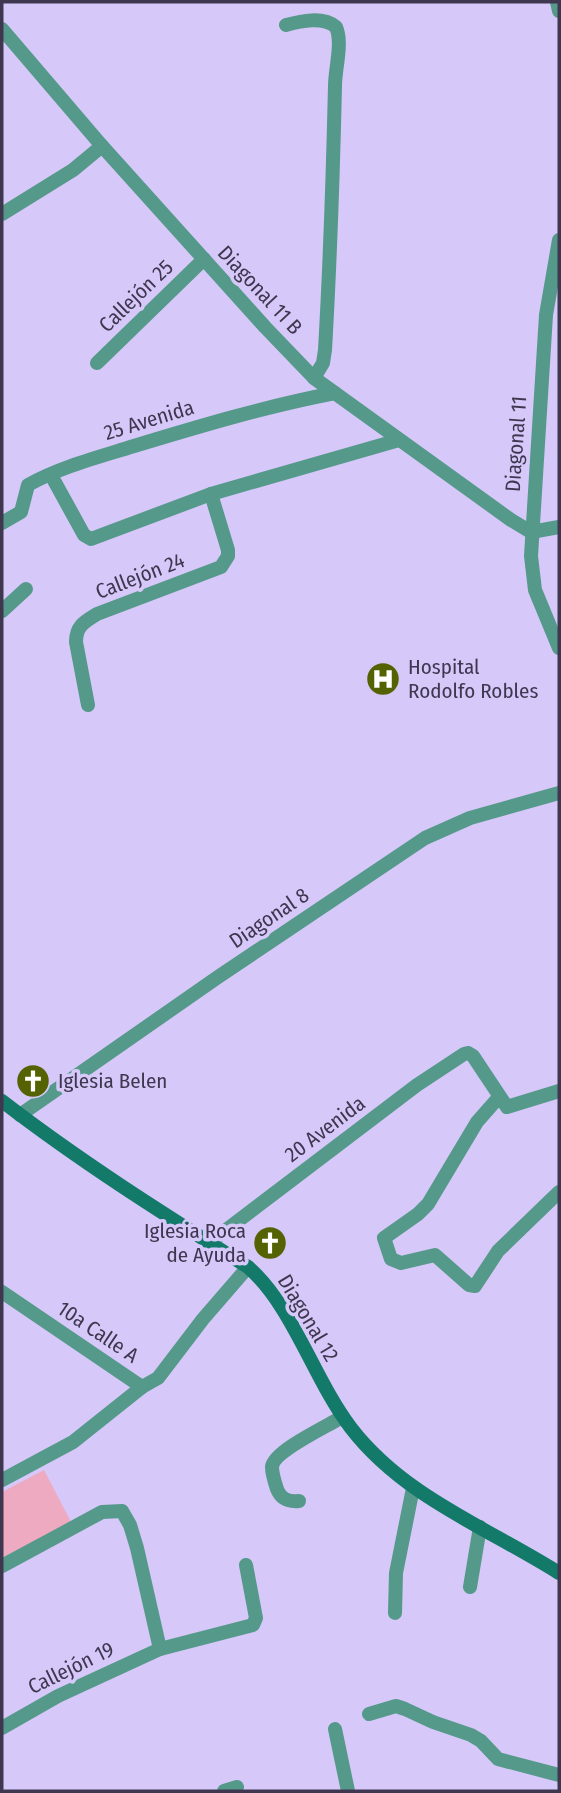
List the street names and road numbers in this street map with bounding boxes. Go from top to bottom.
street label: Diagonal 11 B [212,240,308,340]
street label: Callejón 25 [93,254,179,338]
street label: 25 Avenida [101,394,197,446]
street label: Diagonal 11 [500,395,532,493]
street label: Callejón 24 [92,547,188,605]
street label: Diagonal 8 [224,882,314,954]
street label: 20 Avenida [280,1090,370,1168]
street label: Diagonal 12 [272,1270,344,1366]
street label: 10a Calle A [52,1295,144,1369]
street label: Callejón 19 [24,1636,118,1700]

